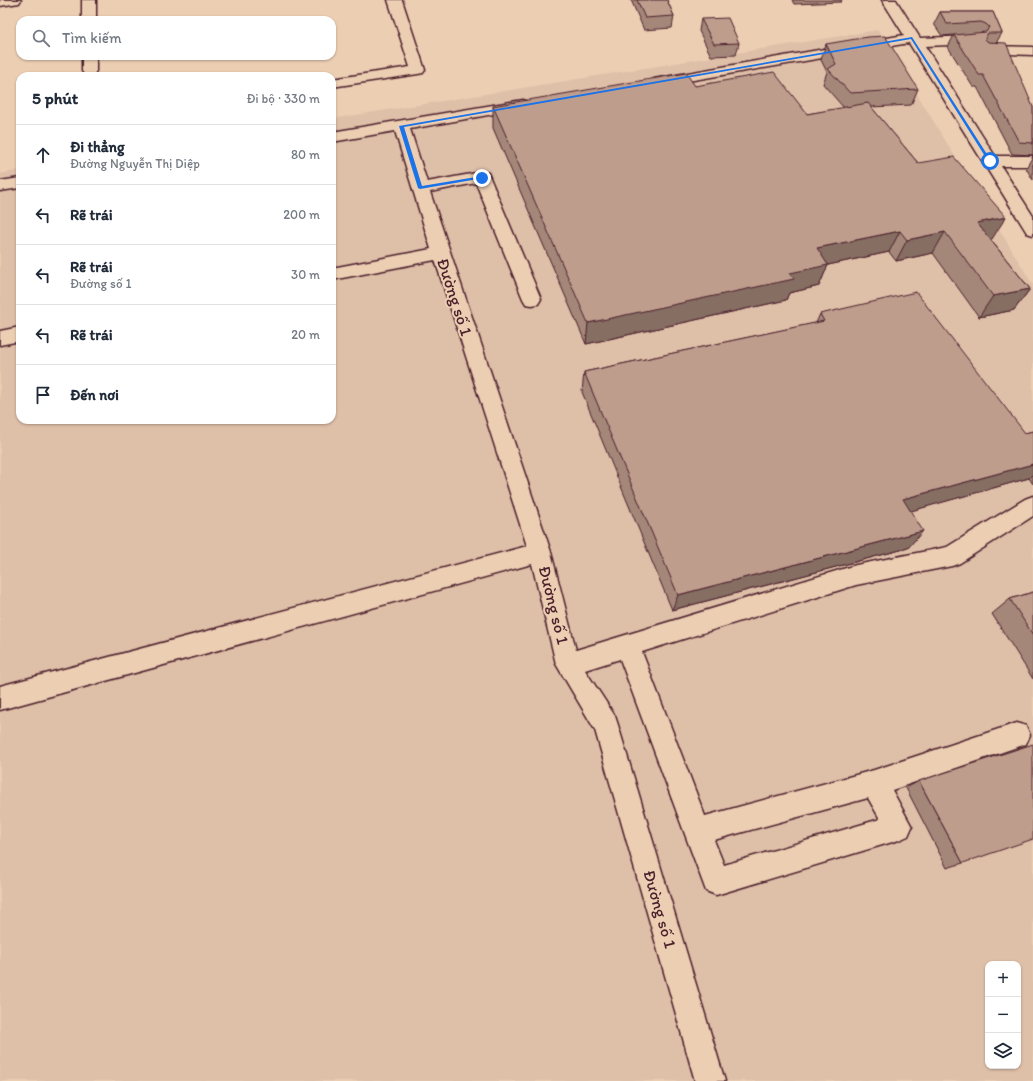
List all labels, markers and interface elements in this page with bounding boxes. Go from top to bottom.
search box [16,16,336,60]
icon: search [30,27,52,49]
text: Tìm kiếm [62,29,122,47]
text: 5 phút [32,88,78,108]
text: Đi bộ · 330 m [246,91,320,106]
text: Đi thẳng [70,138,125,156]
icon: ahead [32,144,54,166]
text: 80 m [291,147,320,162]
route start [981,152,999,170]
text: Đường Nguyễn Thị Diệp [70,156,200,171]
route end [473,169,491,187]
icon: left [32,204,54,226]
text: Rẽ trái [70,206,113,224]
text: 200 m [283,207,320,222]
street label: Đường số 1 [433,256,477,338]
text: Rẽ trái [70,258,113,276]
icon: left [32,264,54,286]
text: 30 m [291,267,320,282]
text: Đường số 1 [70,276,132,291]
icon: left [32,324,54,346]
text: Rẽ trái [70,326,113,344]
text: 20 m [291,327,320,342]
icon: arrive [32,384,54,406]
text: Đến nơi [70,386,119,404]
street label: Đường số 1 [535,564,573,647]
street label: Đường số 1 [639,868,681,951]
map controls [985,961,1021,1069]
button: + [985,961,1021,997]
button: − [985,997,1021,1033]
button: layers [985,1033,1021,1069]

